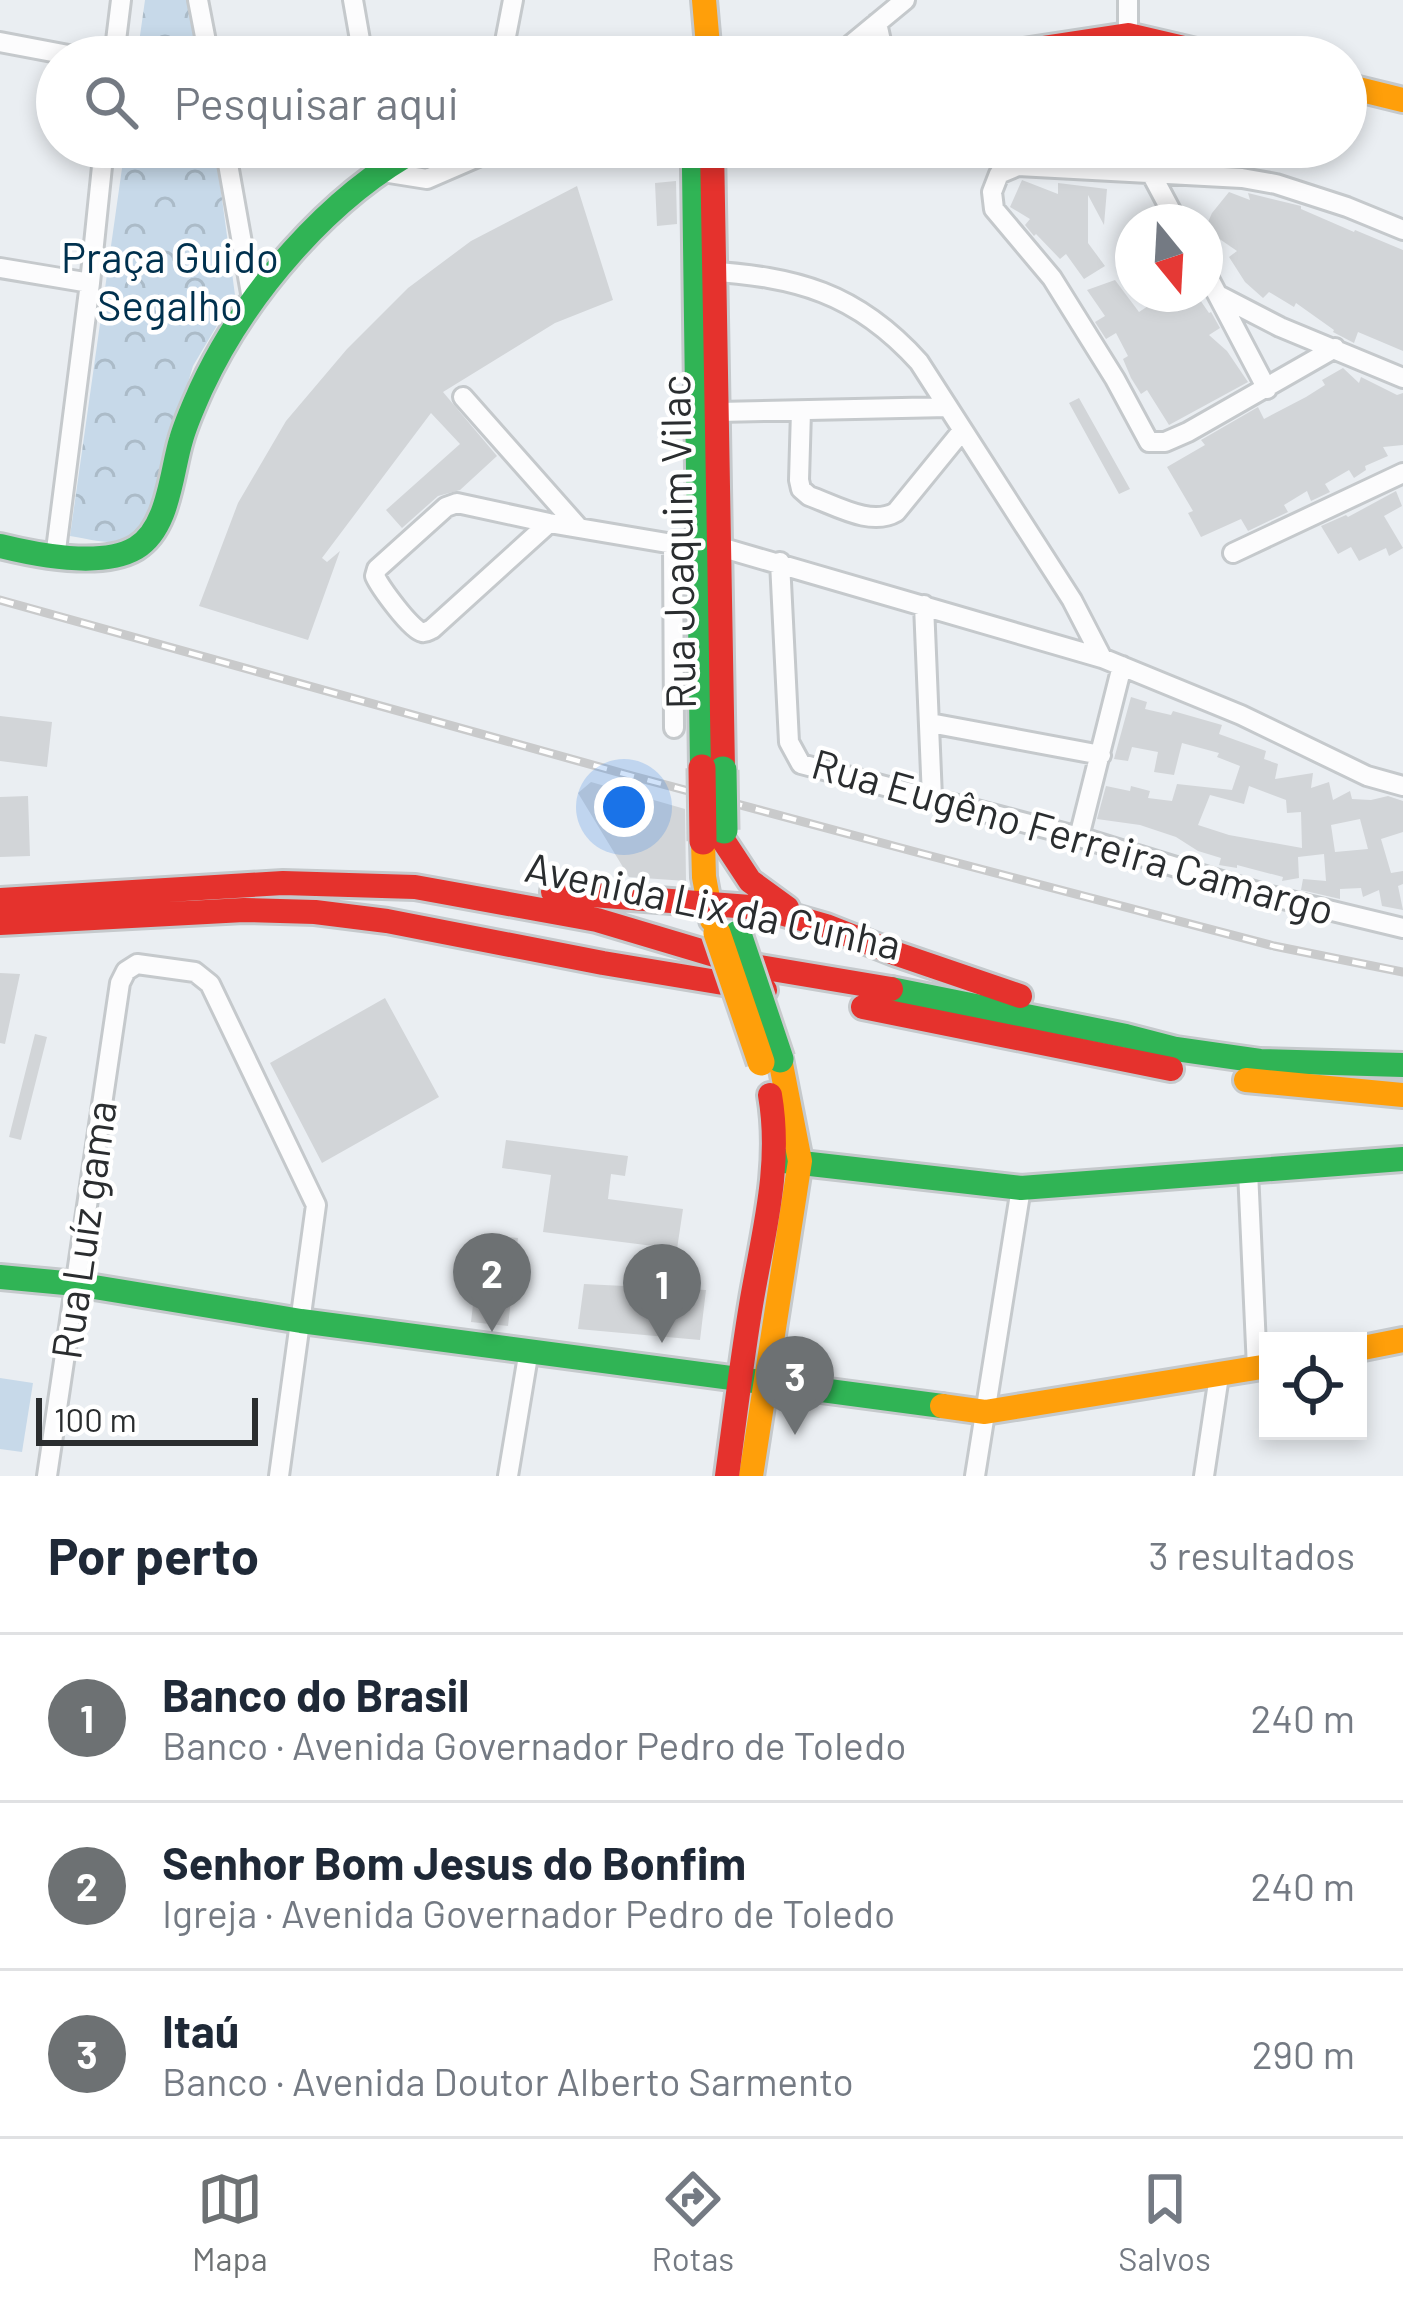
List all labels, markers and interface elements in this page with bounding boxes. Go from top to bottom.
search box [36,36,1367,168]
icon: search [78,69,144,135]
text: Pesquisar aqui [174,75,459,129]
north arrow [1115,204,1223,312]
park label: Praça Guido Segalho [61,231,279,330]
street label: Rua Joaquim Vilac [648,374,705,710]
street label: Rua Eugêno Ferreira Camargo [807,737,1340,935]
your location [594,777,654,837]
street label: Avenida Lix da Cunha [521,840,906,968]
street label: Rua Luíz gama [39,1097,126,1362]
pin: 2 [453,1233,531,1332]
pin: 1 [623,1244,701,1343]
map controls [1259,1332,1367,1440]
button: locate [1259,1332,1367,1440]
pin: 3 [756,1336,834,1435]
scale bar [36,1392,258,1445]
text: 100 m [54,1399,137,1439]
text: Por perto [48,1524,259,1585]
text: 3 resultados [1149,1531,1355,1578]
text: Banco do Brasil [162,1667,469,1721]
text: 1 [80,1694,94,1741]
text: 240 m [1251,1694,1355,1741]
text: Banco · Avenida Governador Pedro de Toledo [162,1721,906,1768]
text: Senhor Bom Jesus do Bonfim [162,1835,746,1889]
text: 2 [76,1862,98,1909]
text: 240 m [1251,1862,1355,1909]
text: Igreja · Avenida Governador Pedro de Toledo [162,1889,895,1936]
text: Itaú [162,2003,239,2057]
text: 3 [76,2030,98,2077]
text: 290 m [1252,2030,1355,2077]
text: Banco · Avenida Doutor Alberto Sarmento [162,2057,854,2104]
tab: Mapa [192,2166,268,2278]
tab: Rotas [652,2166,734,2278]
tab: Salvos [1118,2166,1211,2278]

